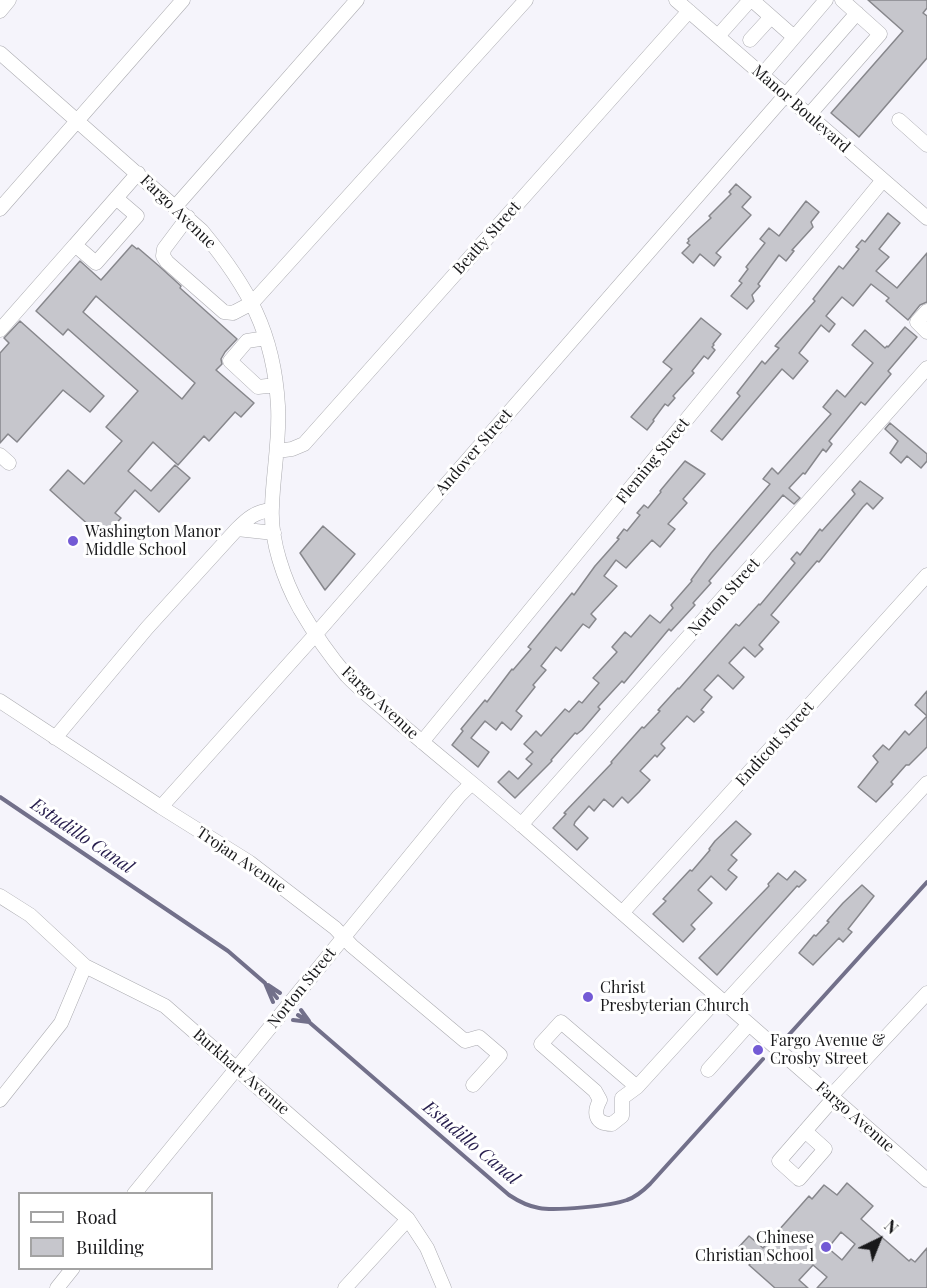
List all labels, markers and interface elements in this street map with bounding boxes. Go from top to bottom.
street label: Manor Boulevard [748,61,854,157]
street label: Fargo Avenue [136,171,220,253]
street label: Beatty Street [449,197,525,279]
street label: Andover Street [432,405,516,499]
street label: Fleming Street [612,414,694,508]
place label: Washington Manor Middle School [85,522,221,560]
marker: Washington Manor Middle School [66,534,80,548]
street label: Norton Street [684,554,764,640]
street label: Fargo Avenue [338,663,422,743]
street label: Endicott Street [732,698,818,790]
water label: Estudillo Canal [27,794,137,878]
street label: Trojan Avenue [192,823,290,897]
street label: Norton Street [264,944,340,1032]
place label: Christ Presbyterian Church [600,978,749,1016]
marker: Christ Presbyterian Church [581,990,595,1004]
street label: Burkhart Avenue [189,1025,293,1119]
place label: Fargo Avenue & Crosby Street [770,1031,885,1069]
marker: Fargo Avenue & Crosby Street [751,1043,765,1057]
street label: Fargo Avenue [812,1078,898,1156]
water label: Estudillo Canal [418,1096,524,1190]
legend [18,1192,213,1270]
text: Road [76,1205,117,1229]
north arrow [849,1210,909,1270]
text: N [880,1215,903,1238]
place label: Chinese Christian School [695,1228,814,1266]
text: Building [76,1235,144,1259]
marker: Chinese Christian School [819,1240,833,1254]

